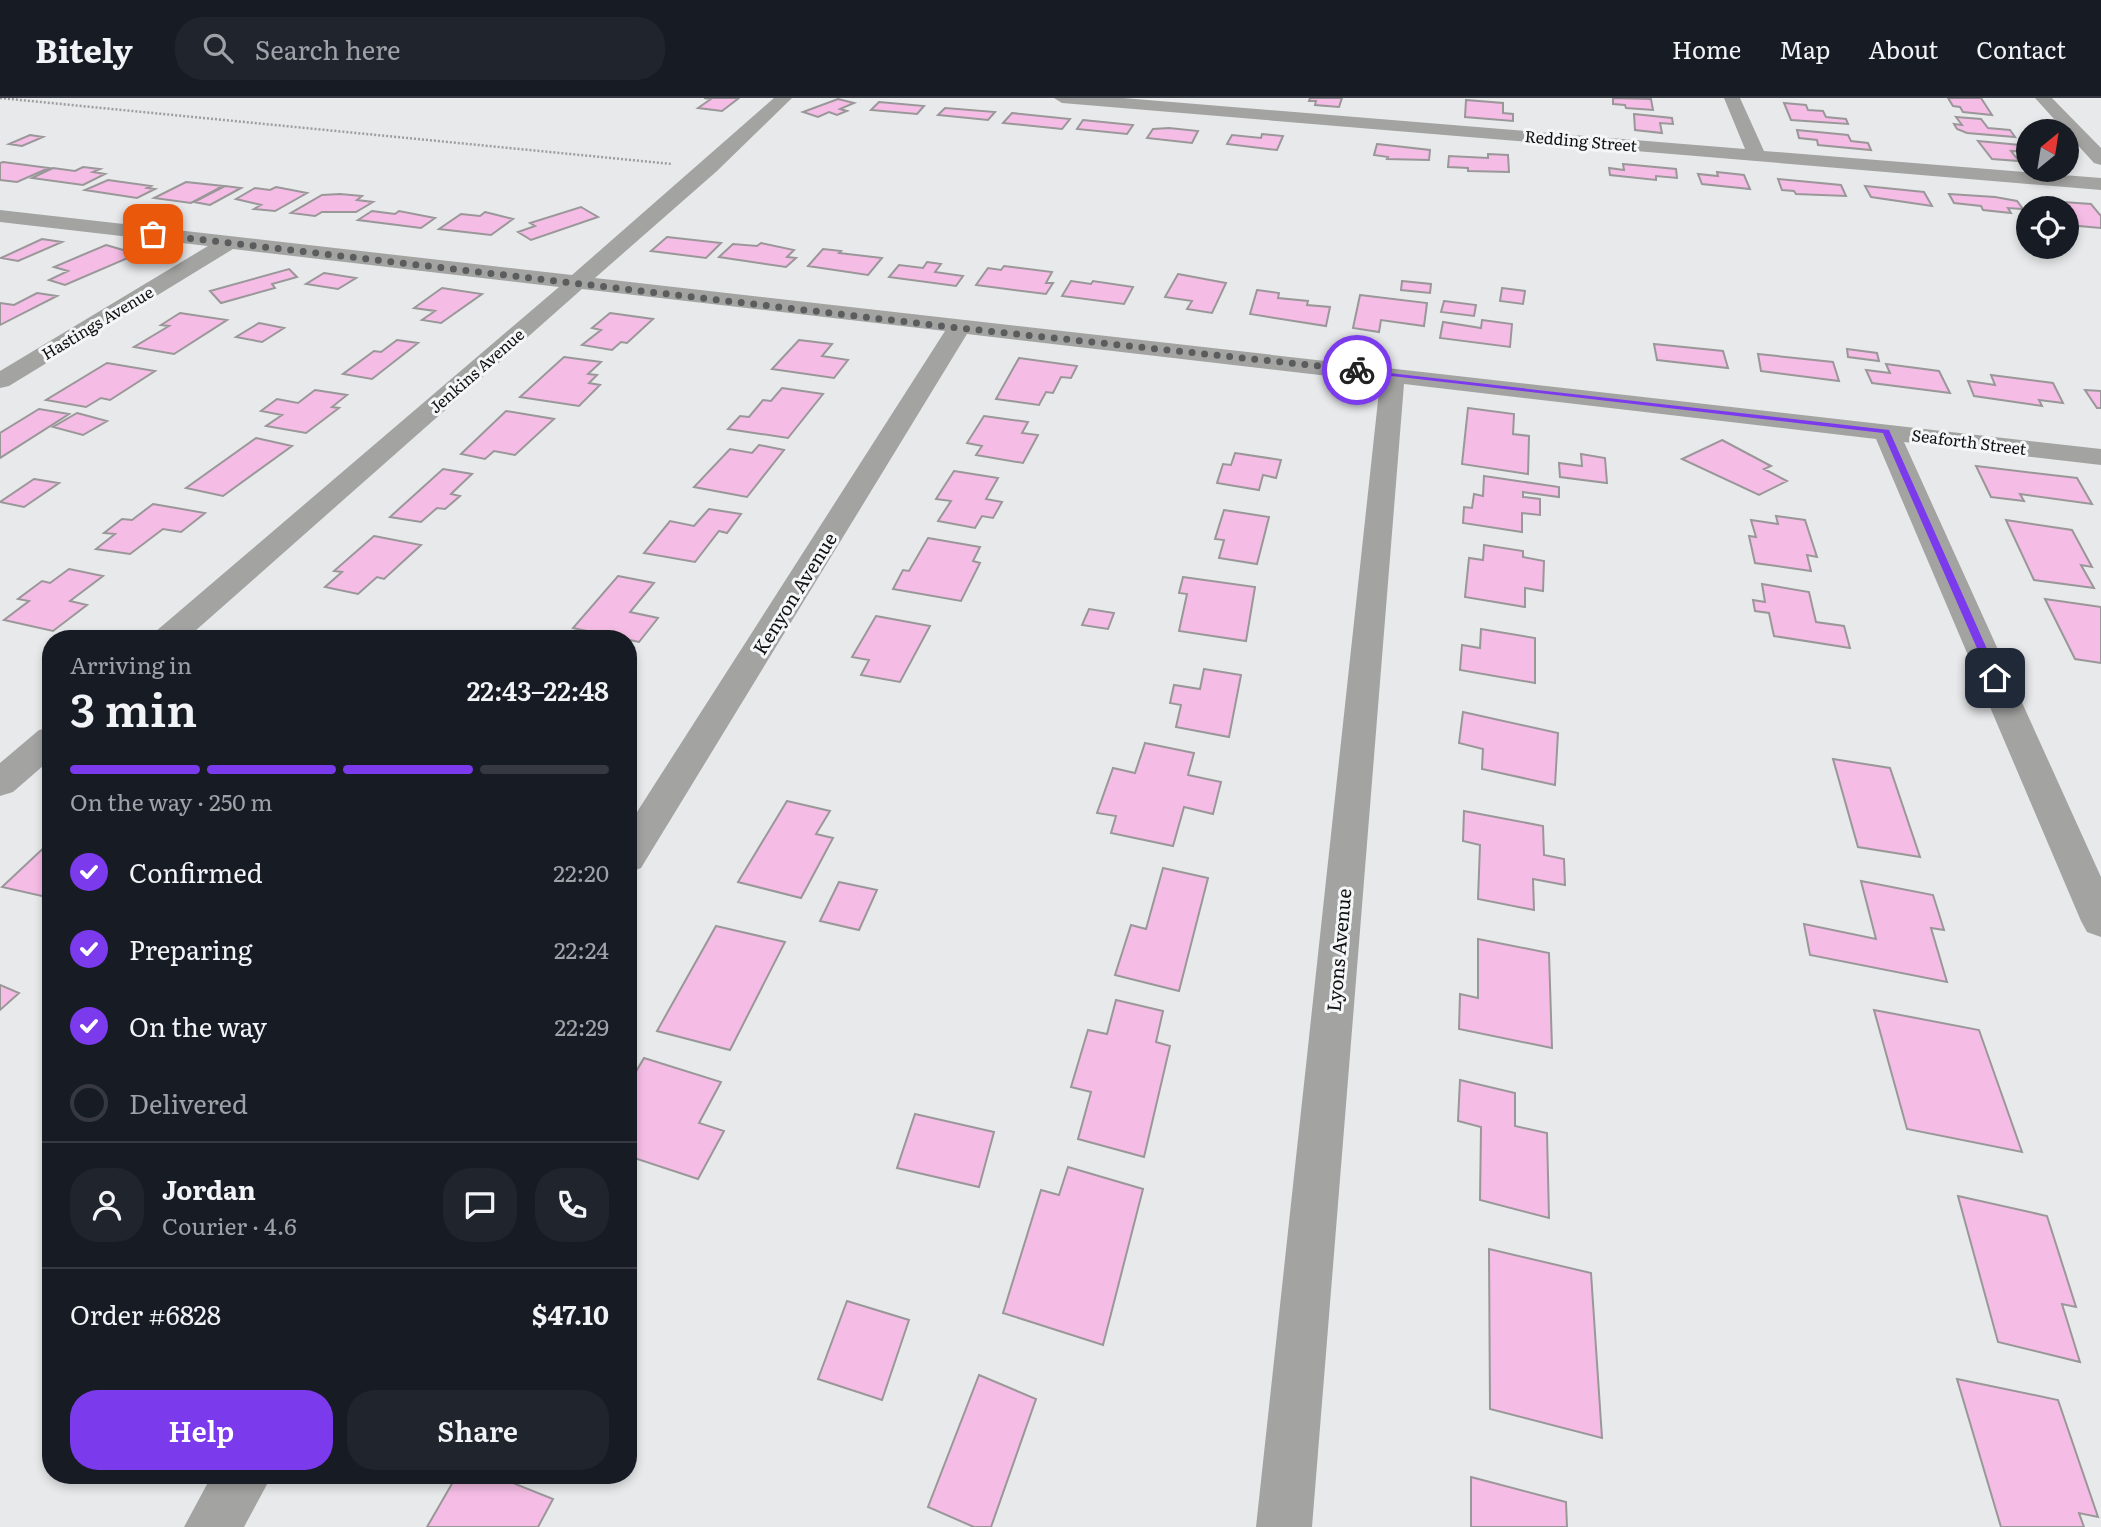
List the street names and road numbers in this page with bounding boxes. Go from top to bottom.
street label: Redding Street [1524,123,1639,157]
street label: Hastings Avenue [37,279,157,365]
street label: Jenkins Avenue [423,322,529,418]
street label: Seaforth Street [1910,422,2028,460]
street label: Kenyon Avenue [745,526,843,660]
street label: Lyons Avenue [1319,887,1357,1013]

